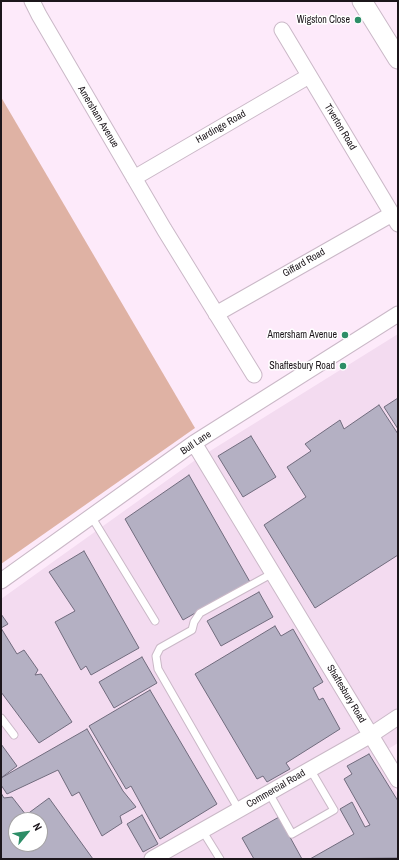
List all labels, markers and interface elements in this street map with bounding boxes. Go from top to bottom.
place label: Wigston Close [297,14,350,26]
marker: Wigston Close [353,15,363,25]
street label: Amersham Avenue [75,84,121,150]
street label: Tiverton Road [322,102,358,152]
street label: Hardinge Road [194,108,248,146]
street label: Giffard Road [281,246,327,280]
place label: Amersham Avenue [267,329,337,341]
marker: Amersham Avenue [340,330,350,340]
place label: Shaftesbury Road [269,360,335,372]
marker: Shaftesbury Road [338,361,348,371]
street label: Bull Lane [178,428,214,458]
street label: Shaftesbury Road [324,663,368,725]
street label: Commercial Road [244,767,308,811]
north arrow [8,812,48,852]
text: N [30,820,45,833]

